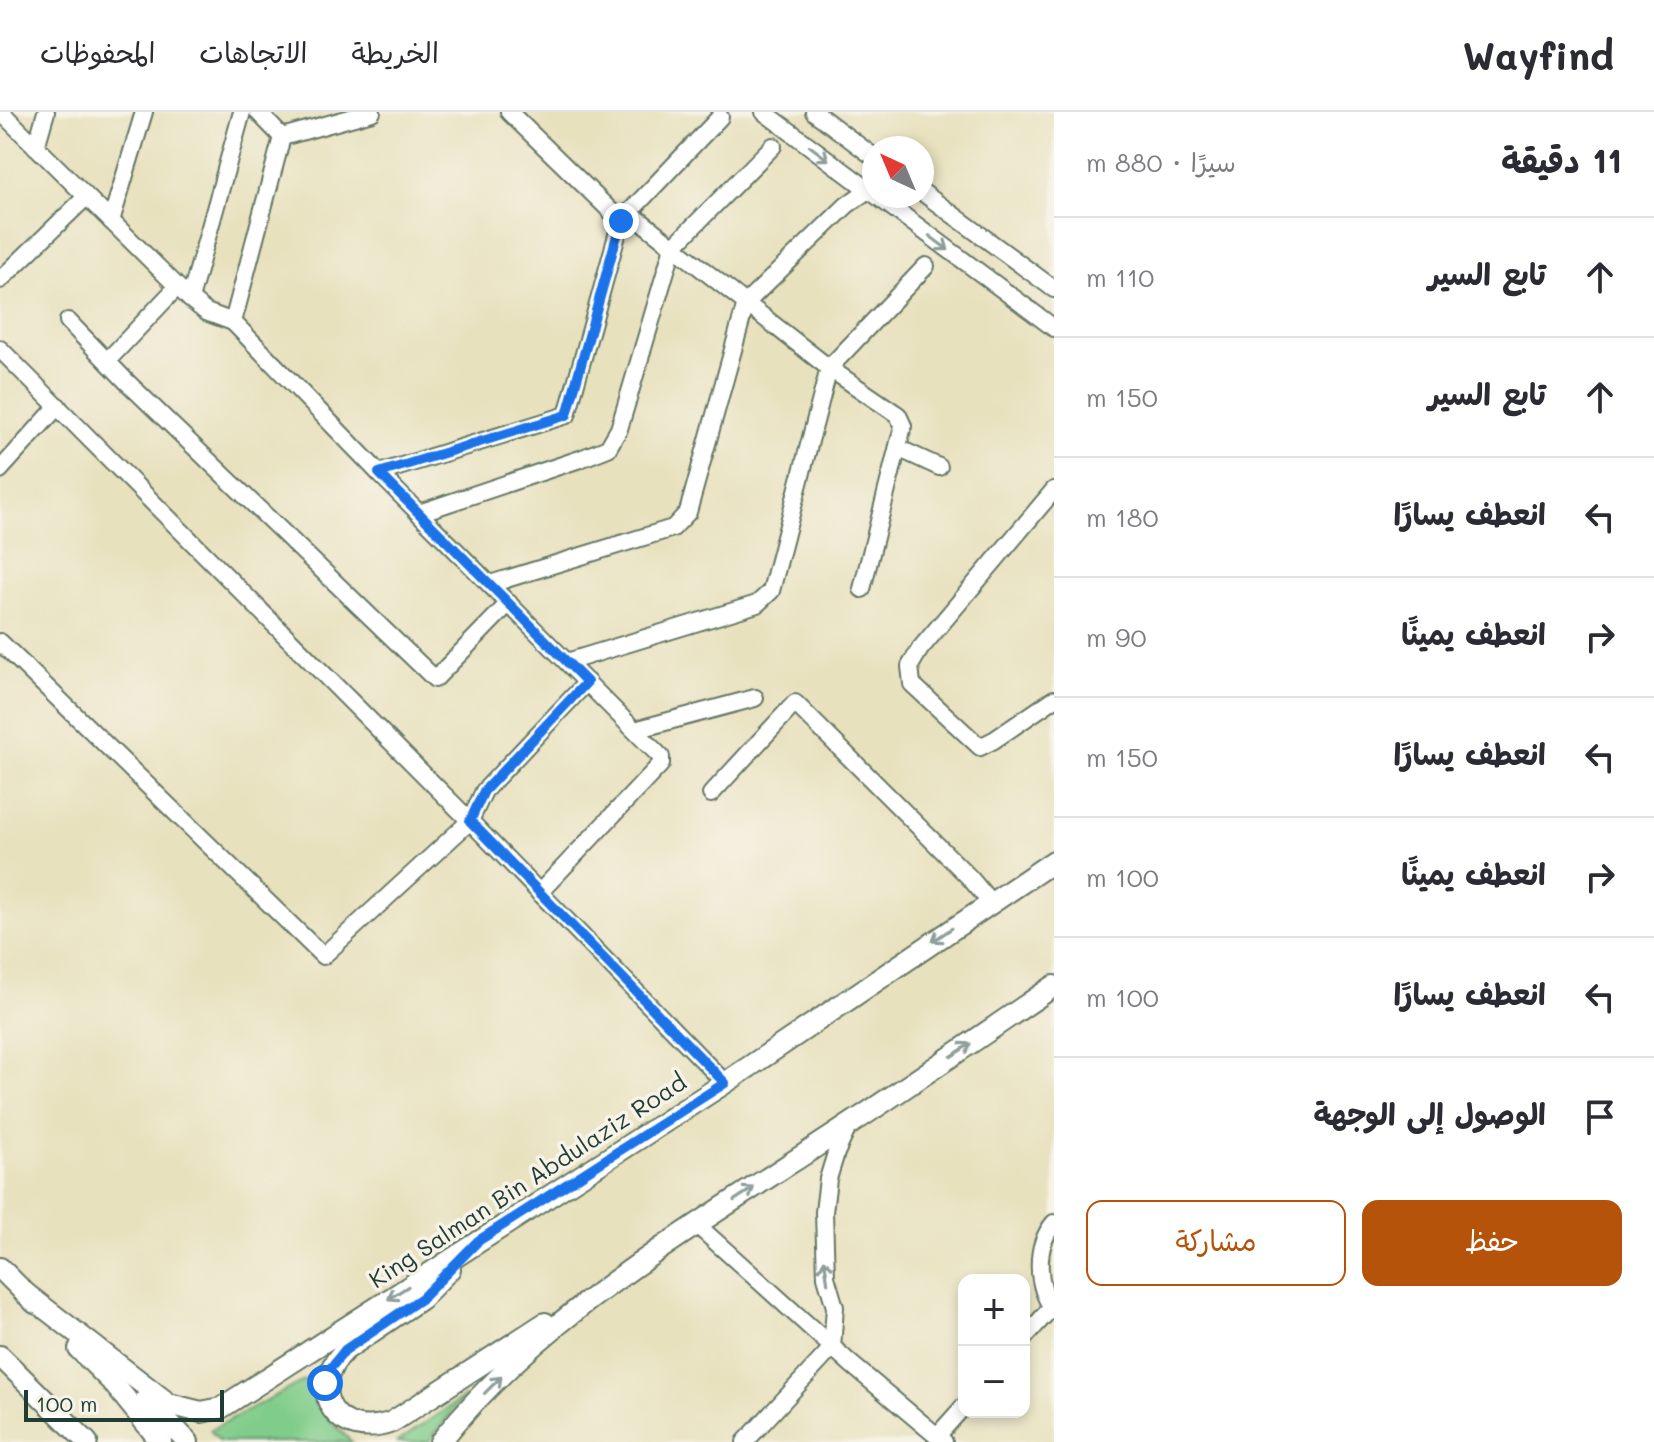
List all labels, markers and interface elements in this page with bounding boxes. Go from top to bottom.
text: Wayfind [1463,30,1614,80]
text: المحفوظات [40,34,155,70]
text: الاتجاهات [199,34,307,70]
text: الخريطة [351,34,439,70]
north arrow [862,136,934,208]
text: 11 دقيقة [1501,137,1622,182]
one-way arrow [808,144,829,161]
text: سيرًا · 880 m [1086,145,1236,179]
route end [603,203,639,239]
one-way arrow [928,234,949,251]
text: تابع السير [1428,253,1546,293]
icon: ahead [1578,255,1622,299]
text: 110 m [1086,260,1154,294]
text: تابع السير [1428,373,1546,413]
icon: ahead [1578,375,1622,419]
text: 150 m [1086,380,1158,414]
text: انعطف يسارًا [1393,493,1546,533]
icon: left [1578,495,1622,539]
text: 180 m [1086,500,1158,534]
text: انعطف يمينًا [1401,613,1546,653]
icon: right [1578,615,1622,659]
text: 90 m [1086,620,1146,654]
text: انعطف يسارًا [1393,733,1546,773]
icon: left [1578,735,1622,779]
text: 150 m [1086,740,1158,774]
text: انعطف يمينًا [1401,853,1546,893]
icon: right [1578,855,1622,899]
text: 100 m [1086,860,1159,894]
one-way arrow [932,927,954,943]
text: انعطف يسارًا [1393,973,1546,1013]
icon: left [1578,975,1622,1019]
text: 100 m [1086,980,1159,1014]
one-way arrow [949,1042,971,1058]
street label: King Salman Bin Abdulaziz Road [362,1066,692,1294]
text: الوصول إلى الوجهة [1313,1093,1546,1133]
icon: arrive [1578,1095,1622,1139]
one-way arrow [732,1186,755,1202]
button: مشاركة [1086,1200,1346,1286]
button: حفظ [1362,1200,1622,1286]
one-way arrow [818,1259,833,1284]
map controls [958,1274,1030,1418]
button: + [958,1274,1030,1346]
one-way arrow [387,1285,409,1302]
button: − [958,1346,1030,1418]
route start [307,1365,343,1401]
one-way arrow [483,1376,502,1395]
scale bar [24,1386,224,1422]
text: 100 m [36,1389,98,1418]

